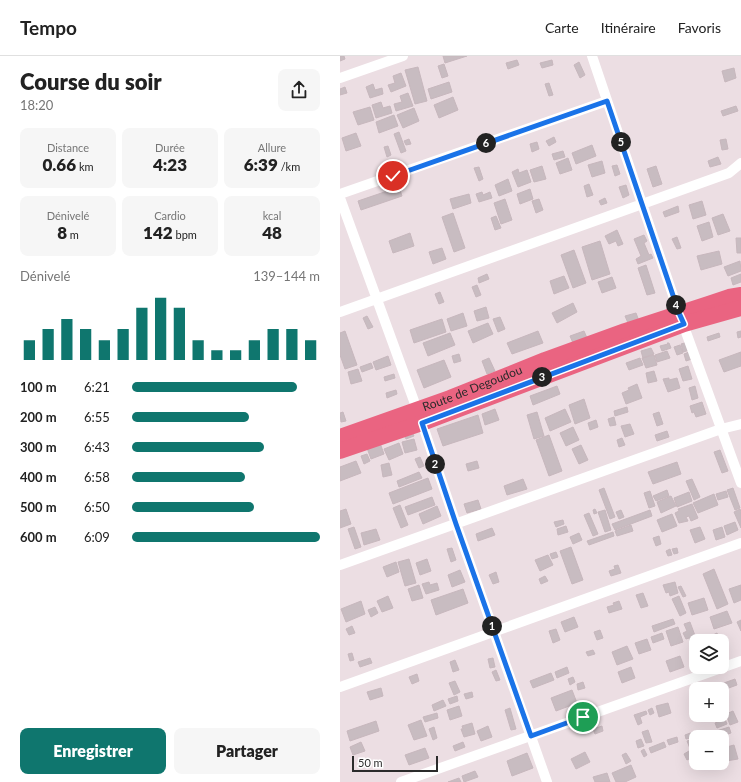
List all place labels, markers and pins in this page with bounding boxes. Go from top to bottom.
pin: 5 [611,132,631,152]
pin: 6 [476,133,496,153]
pin [376,159,410,193]
pin: 4 [666,295,686,315]
pin: 3 [532,367,552,387]
pin: 2 [425,454,445,474]
pin: 1 [482,616,502,636]
pin [566,700,600,734]

